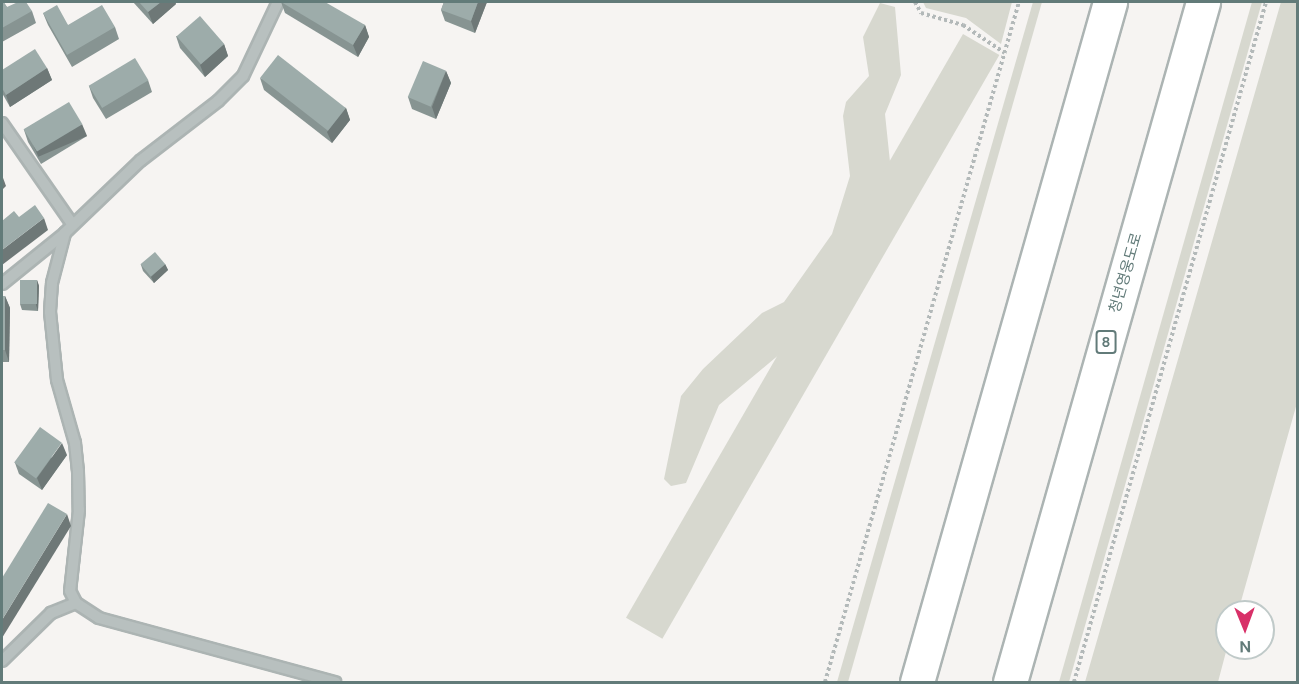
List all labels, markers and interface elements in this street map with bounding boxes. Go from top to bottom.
street label: 청년영웅도로 [1106,231,1146,315]
road number: 8 [1096,331,1116,353]
north arrow [1215,600,1275,660]
text: N [1239,636,1251,657]

